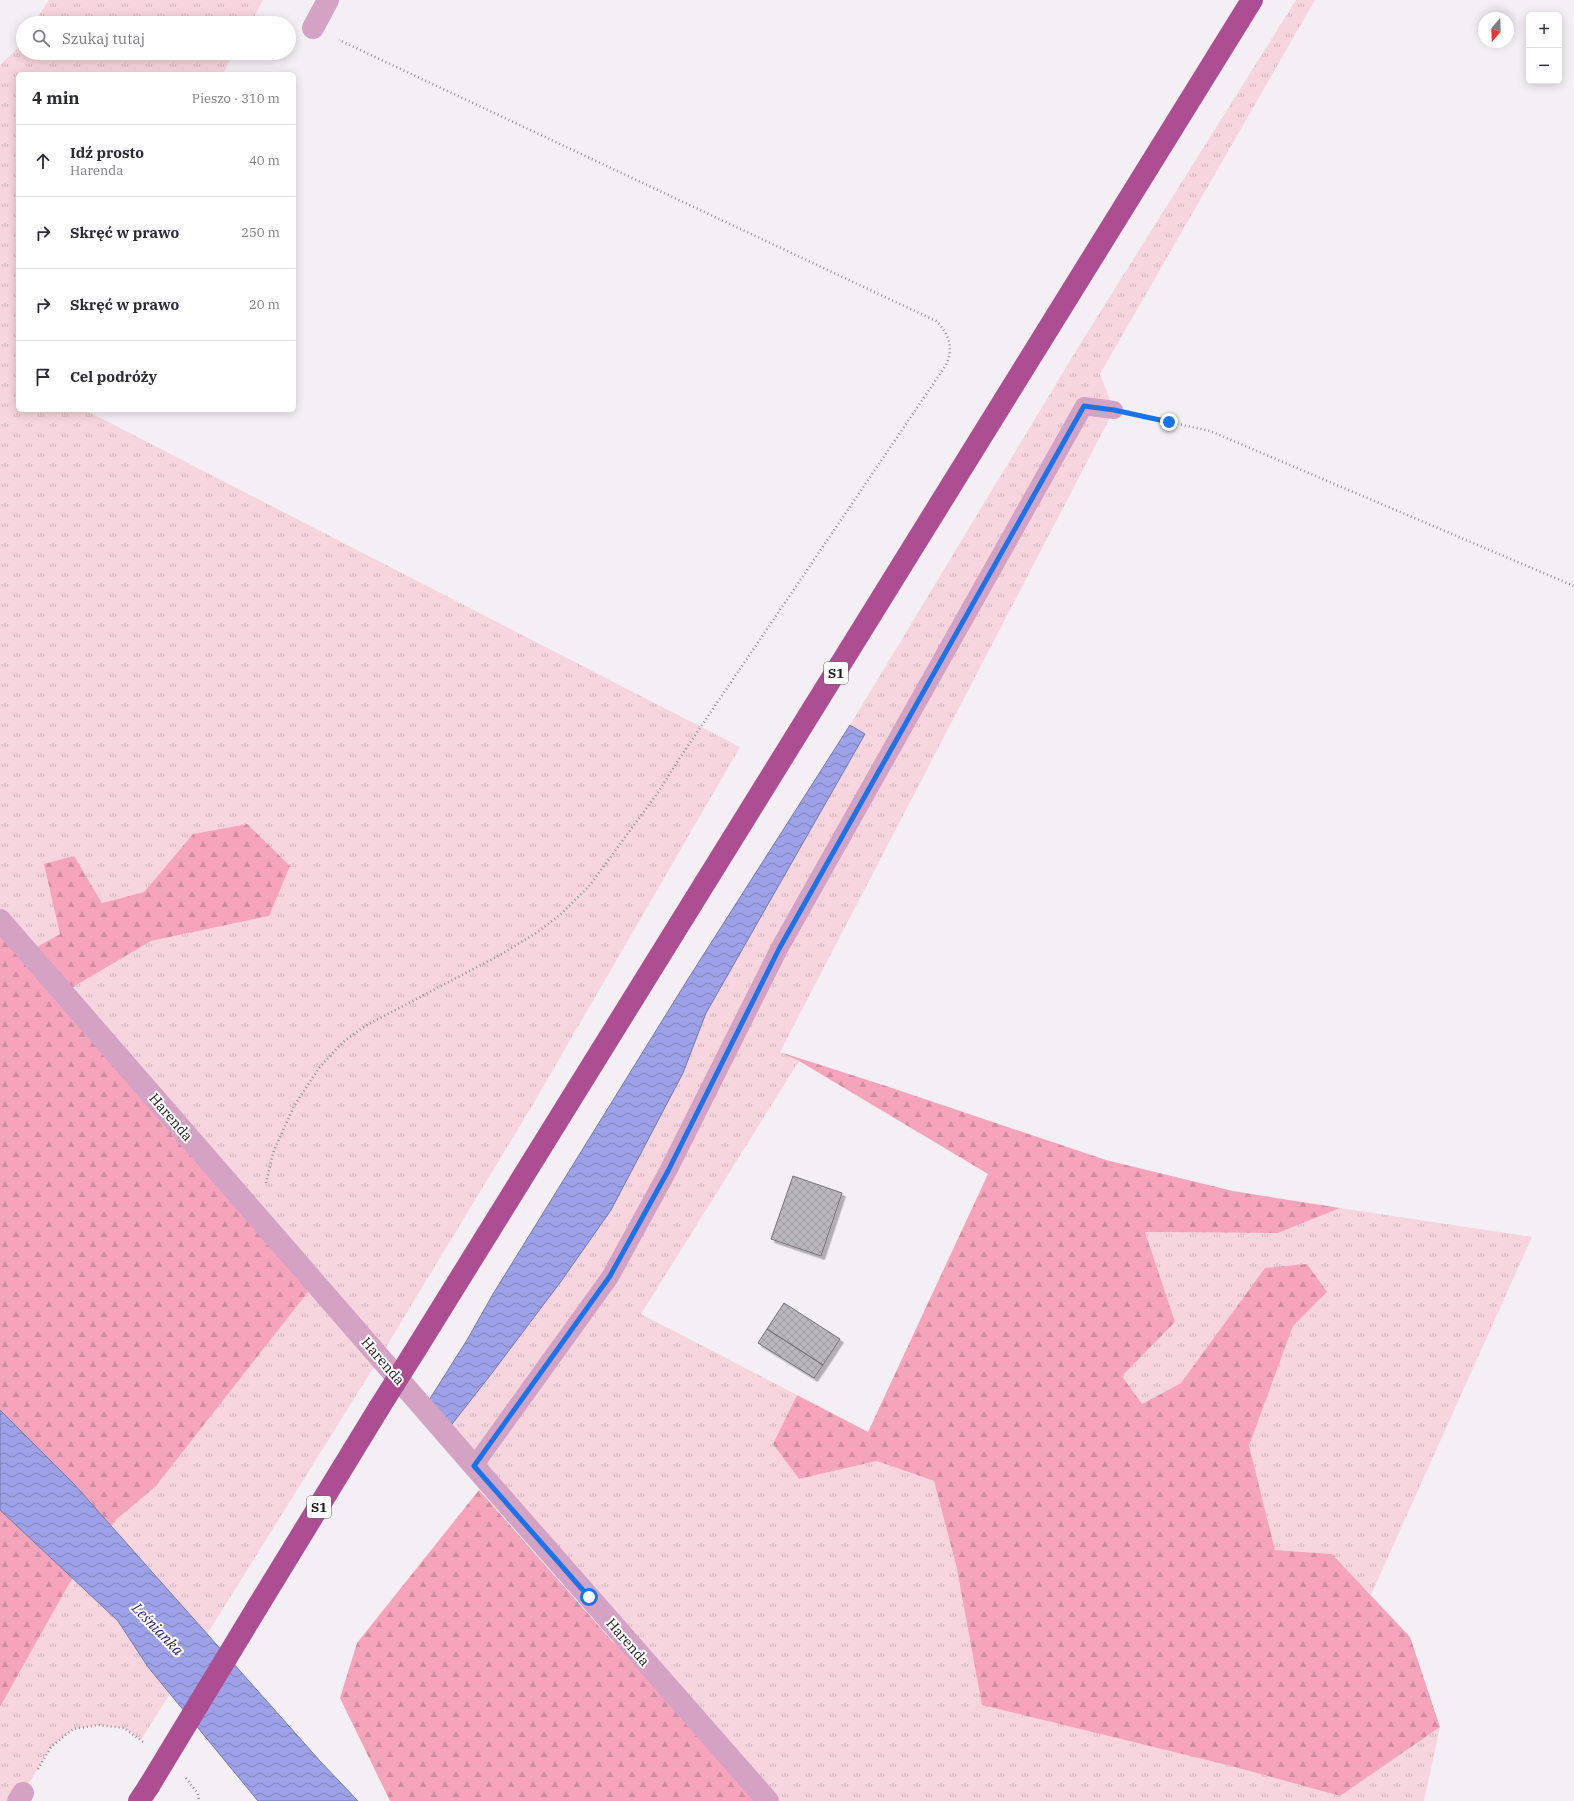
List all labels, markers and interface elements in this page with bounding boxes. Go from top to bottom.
north arrow [1478,12,1514,48]
map controls [1526,12,1562,84]
button: + [1526,12,1562,48]
search box [16,16,296,60]
icon: search [30,27,52,49]
text: Szukaj tutaj [62,29,145,48]
button: − [1526,48,1562,84]
text: 4 min [32,87,80,109]
text: Pieszo · 310 m [192,90,280,107]
text: Idź prosto [70,143,144,162]
icon: ahead [32,150,54,172]
text: 40 m [249,152,280,169]
text: Harenda [70,162,123,179]
icon: right [32,222,54,244]
text: Skręć w prawo [70,223,179,242]
text: 250 m [241,224,280,241]
icon: right [32,294,54,316]
text: Skręć w prawo [70,295,179,314]
text: 20 m [249,296,280,313]
icon: arrive [32,366,54,388]
text: Cel podróży [70,367,157,386]
route end [1160,413,1178,431]
road number: S1 [824,662,848,684]
street label: Harenda [145,1089,197,1145]
street label: Harenda [357,1333,409,1389]
road number: S1 [307,1496,331,1518]
route start [580,1588,598,1606]
water label: Leśnianka [128,1598,188,1660]
street label: Harenda [602,1614,654,1670]

